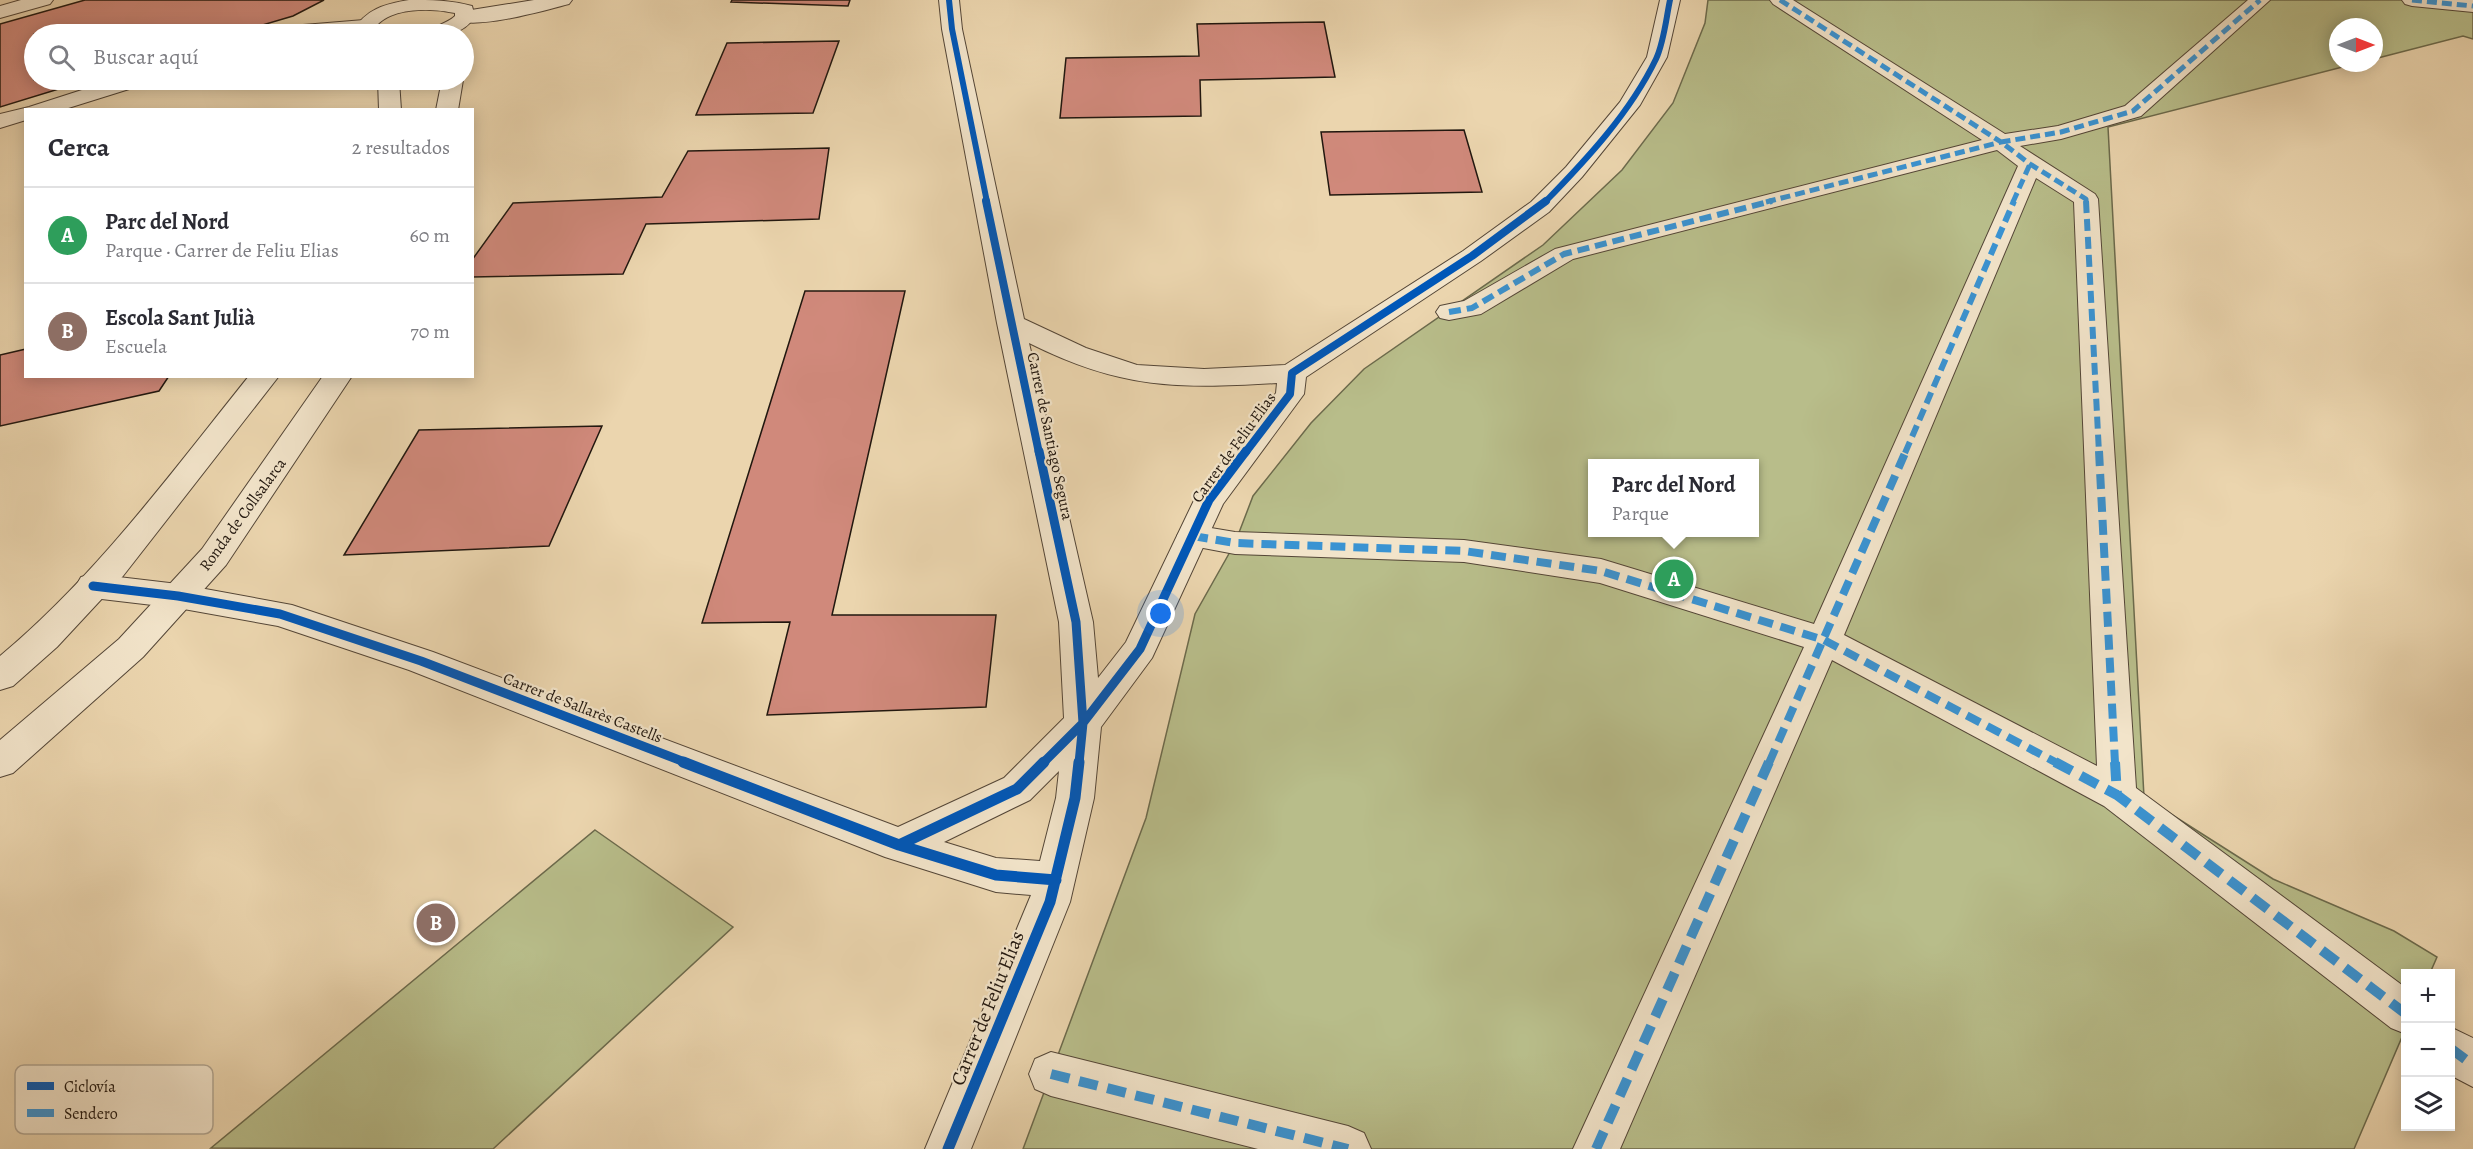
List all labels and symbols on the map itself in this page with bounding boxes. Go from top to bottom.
north arrow [2329,18,2383,72]
street label: Carrer de Santiago Segura [1021,350,1079,523]
street label: Carrer de Feliu Elias [1186,388,1281,507]
street label: Ronda de Collsalarca [194,453,292,576]
pin: A [1654,556,1694,602]
your location [1146,599,1175,628]
street label: Carrer de Sallarès Castells [500,667,666,749]
pin: B [416,900,456,946]
street label: Carrer de Feliu Elias [944,927,1031,1090]
legend [15,1065,213,1134]
text: Ciclovía [64,1076,116,1098]
text: Sendero [64,1103,118,1125]

